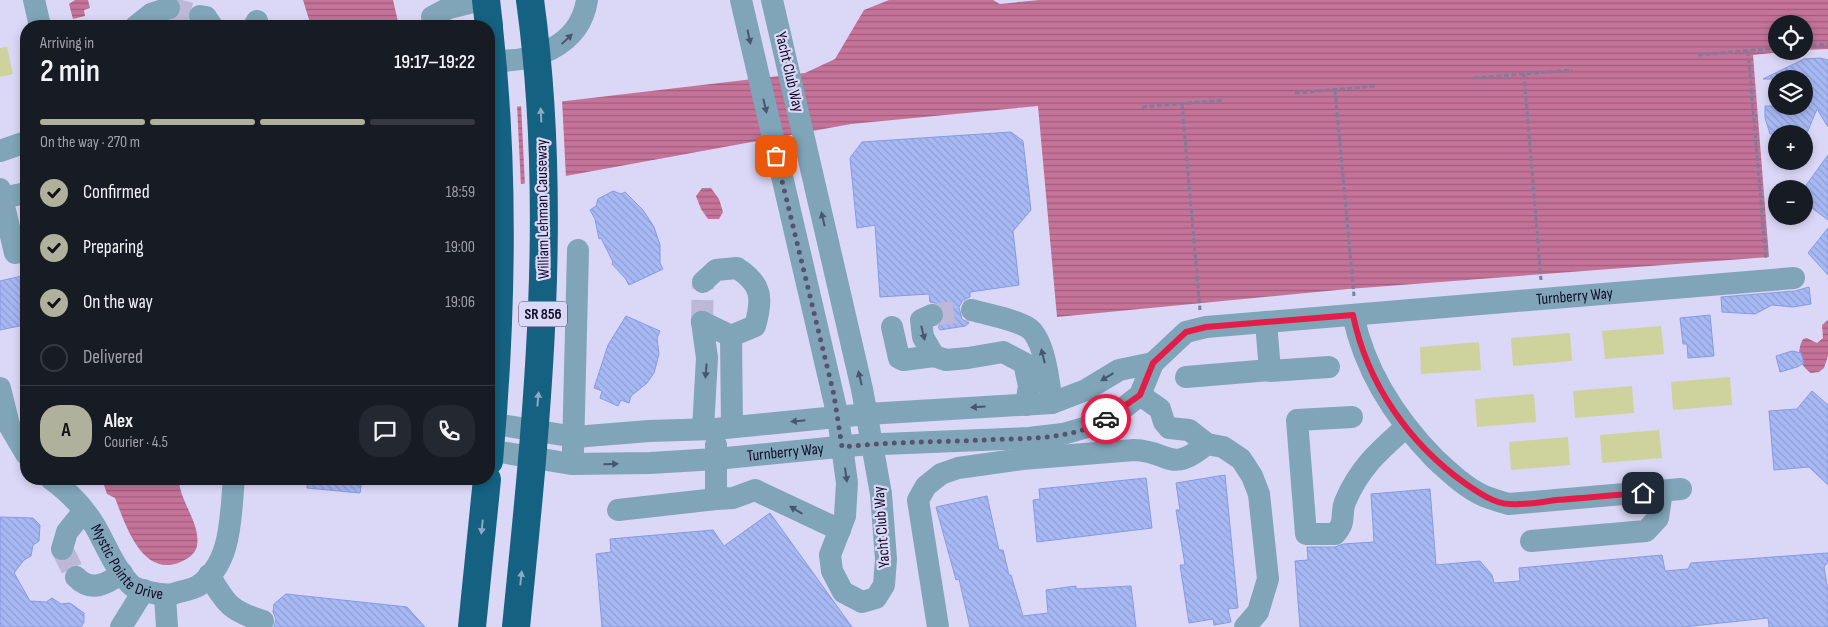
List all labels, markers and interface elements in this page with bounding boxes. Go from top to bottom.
map controls [1768,15,1813,225]
button: locate [1768,15,1813,60]
one-way arrow [745,30,753,45]
street label: Yacht Club Way [771,30,807,114]
one-way arrow [560,33,572,45]
text: Arriving in [40,34,94,53]
text: 19:17–19:22 [394,51,475,74]
text: 2 min [40,52,100,91]
button: layers [1768,70,1813,115]
one-way arrow [761,98,769,113]
one-way arrow [536,106,544,122]
button: + [1768,125,1813,170]
text: On the way · 270 m [40,133,140,152]
pin [755,135,797,177]
street label: William Lehman Causeway [532,139,554,279]
icon: bag [762,142,790,170]
icon: check [40,179,68,207]
button: − [1768,180,1813,225]
text: Confirmed [83,181,150,204]
text: 18:59 [446,183,475,202]
one-way arrow [819,212,827,227]
icon: check [40,234,68,262]
text: Preparing [83,236,144,259]
text: 19:00 [445,238,475,257]
street label: Turnberry Way [1535,284,1613,309]
icon: check [40,289,68,317]
text: On the way [83,291,153,314]
text: 19:06 [445,293,475,312]
road number: SR 856 [519,302,567,326]
one-way arrow [920,326,928,341]
text: Delivered [83,346,143,369]
one-way arrow [1039,348,1047,363]
one-way arrow [702,363,710,379]
one-way arrow [856,370,864,385]
one-way arrow [1100,373,1113,382]
one-way arrow [534,391,542,407]
courier [1081,394,1131,444]
one-way arrow [970,404,986,412]
button: chat [359,405,411,457]
button: phone [423,405,475,457]
icon: car [1092,405,1120,433]
text: Alex [104,410,133,433]
one-way arrow [790,417,806,425]
text: A [61,419,71,442]
text: Courier · 4.5 [104,433,168,452]
street label: Turnberry Way [746,439,825,465]
one-way arrow [603,460,619,468]
one-way arrow [842,467,850,483]
pin [1622,472,1664,514]
icon: home [1629,479,1657,507]
street label: Yacht Club Way [870,486,894,568]
one-way arrow [790,505,803,514]
one-way arrow [478,520,486,536]
street label: Mystic Pointe Drive [86,521,164,604]
one-way arrow [517,570,525,586]

